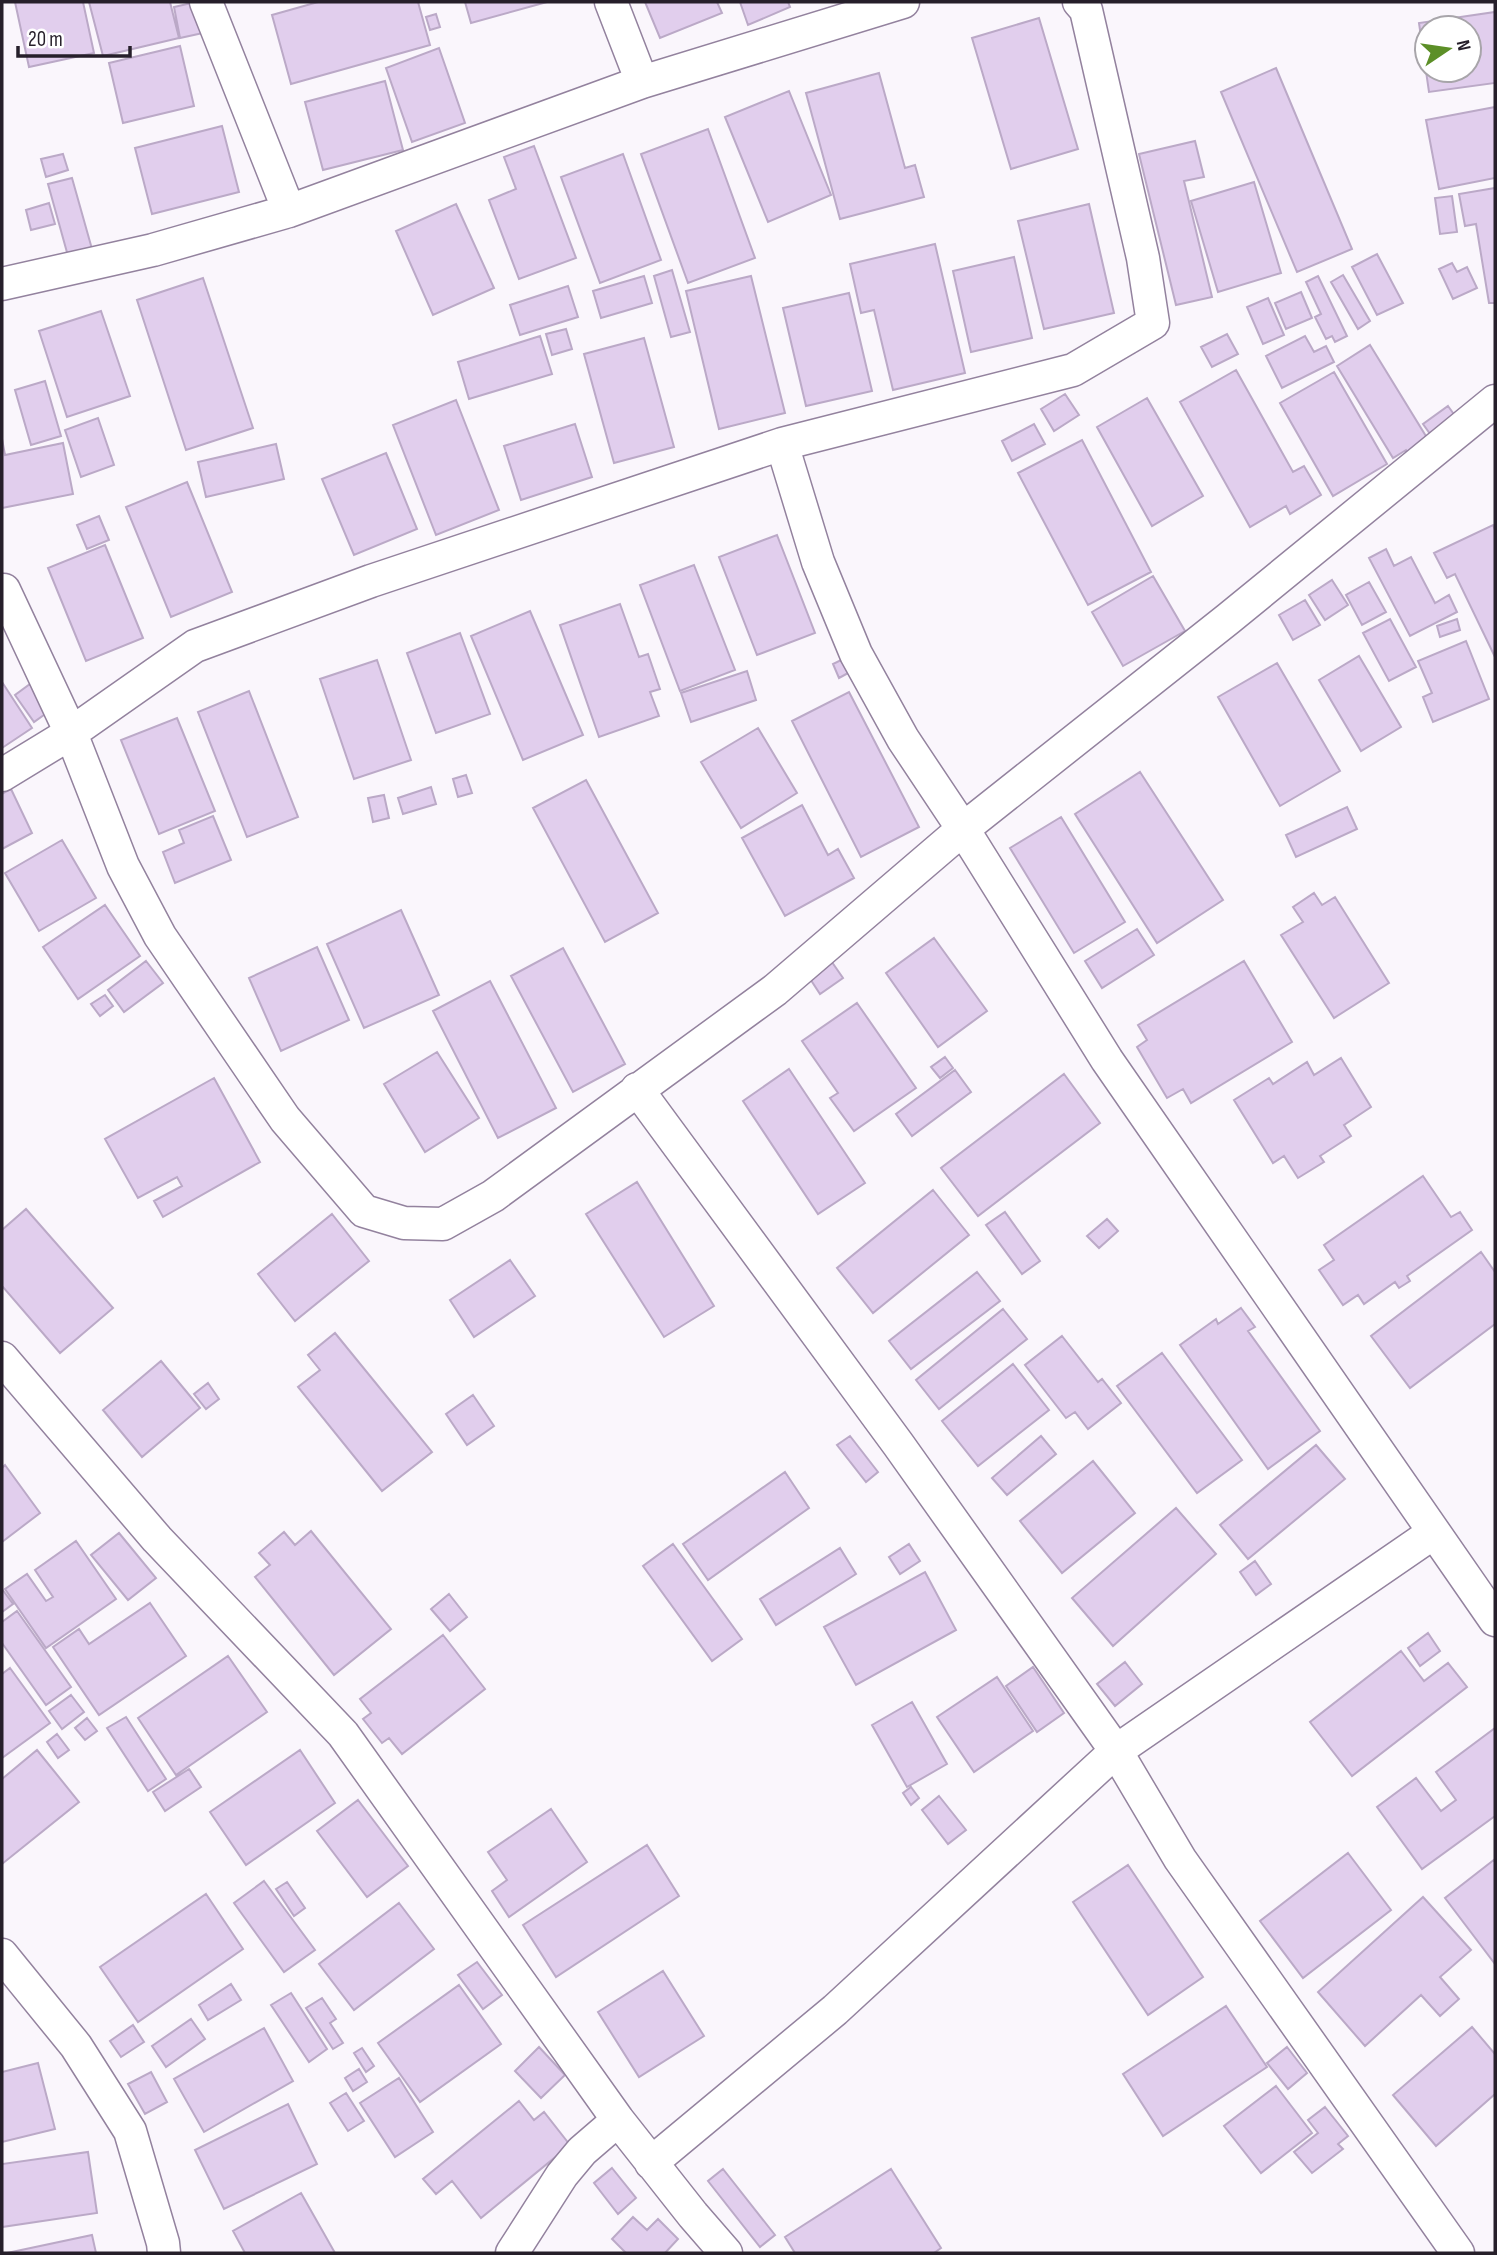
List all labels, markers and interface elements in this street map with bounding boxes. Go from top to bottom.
scale bar [18,14,130,58]
north arrow [1413,14,1483,84]
text: 20 m [28,27,63,52]
text: N [1451,38,1475,53]

